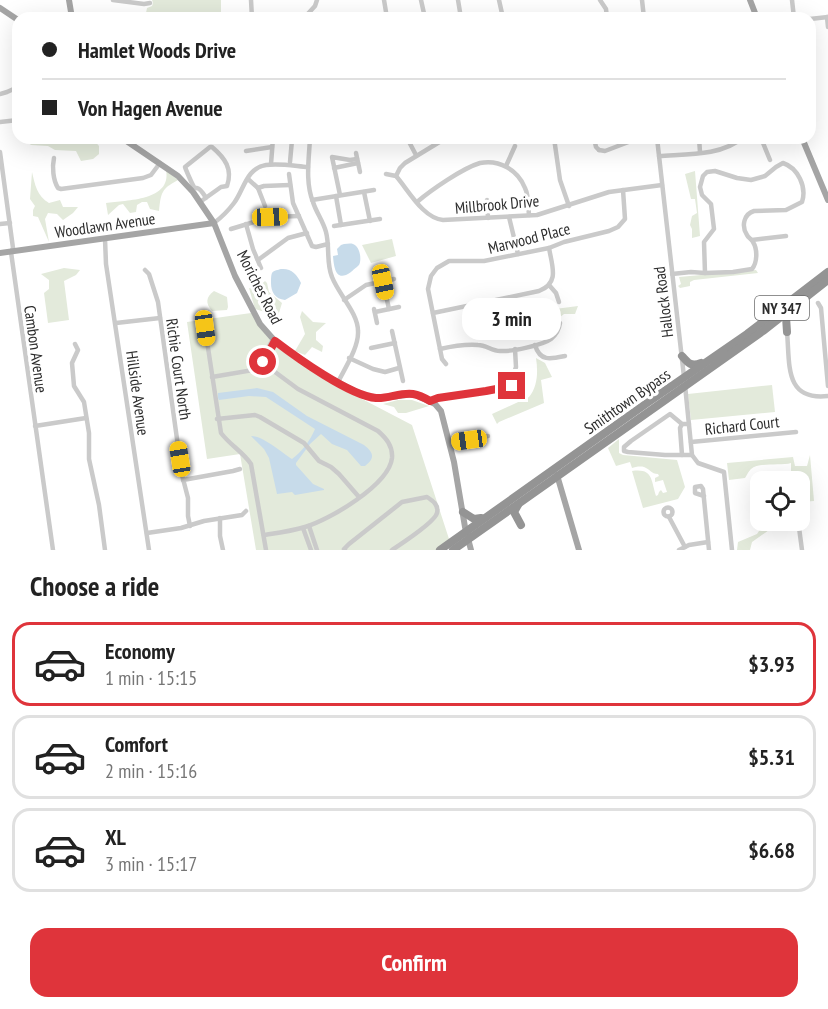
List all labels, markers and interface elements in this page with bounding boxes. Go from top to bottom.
text: Hamlet Woods Drive [78,36,236,64]
text: Von Hagen Avenue [78,94,223,122]
street label: Millbrook Drive [454,190,540,218]
car [252,207,288,227]
street label: Woodlawn Avenue [54,208,156,242]
street label: Marwood Place [486,218,572,258]
street label: Moriches Road [233,247,287,327]
car [370,263,396,301]
street label: Hallock Road [649,265,677,339]
road number: NY 347 [755,296,809,320]
callout: 3 min [462,299,562,341]
street label: Cambon Avenue [20,304,52,394]
text: 3 min [491,306,532,332]
car [194,309,216,347]
street label: Richie Court North [162,317,196,421]
route start [249,348,276,375]
street label: Hillside Avenue [122,349,154,437]
street label: Smithtown Bypass [580,364,674,438]
route end [498,372,525,399]
street label: Richard Court [704,411,781,439]
car [450,429,488,451]
car [168,440,192,478]
map controls [750,471,810,531]
button: locate [750,471,810,531]
text: Choose a ride [30,569,159,603]
icon: car [33,637,87,691]
text: Economy [105,637,175,665]
text: $3.93 [748,650,795,678]
text: 1 min · 15:15 [105,665,197,691]
icon: car [33,730,87,784]
text: Comfort [105,730,168,758]
text: $5.31 [748,743,795,771]
text: 2 min · 15:16 [105,758,197,784]
icon: car [33,823,87,877]
text: XL [105,823,126,851]
text: $6.68 [748,836,795,864]
text: 3 min · 15:17 [105,851,197,877]
button: Confirm [30,928,798,997]

